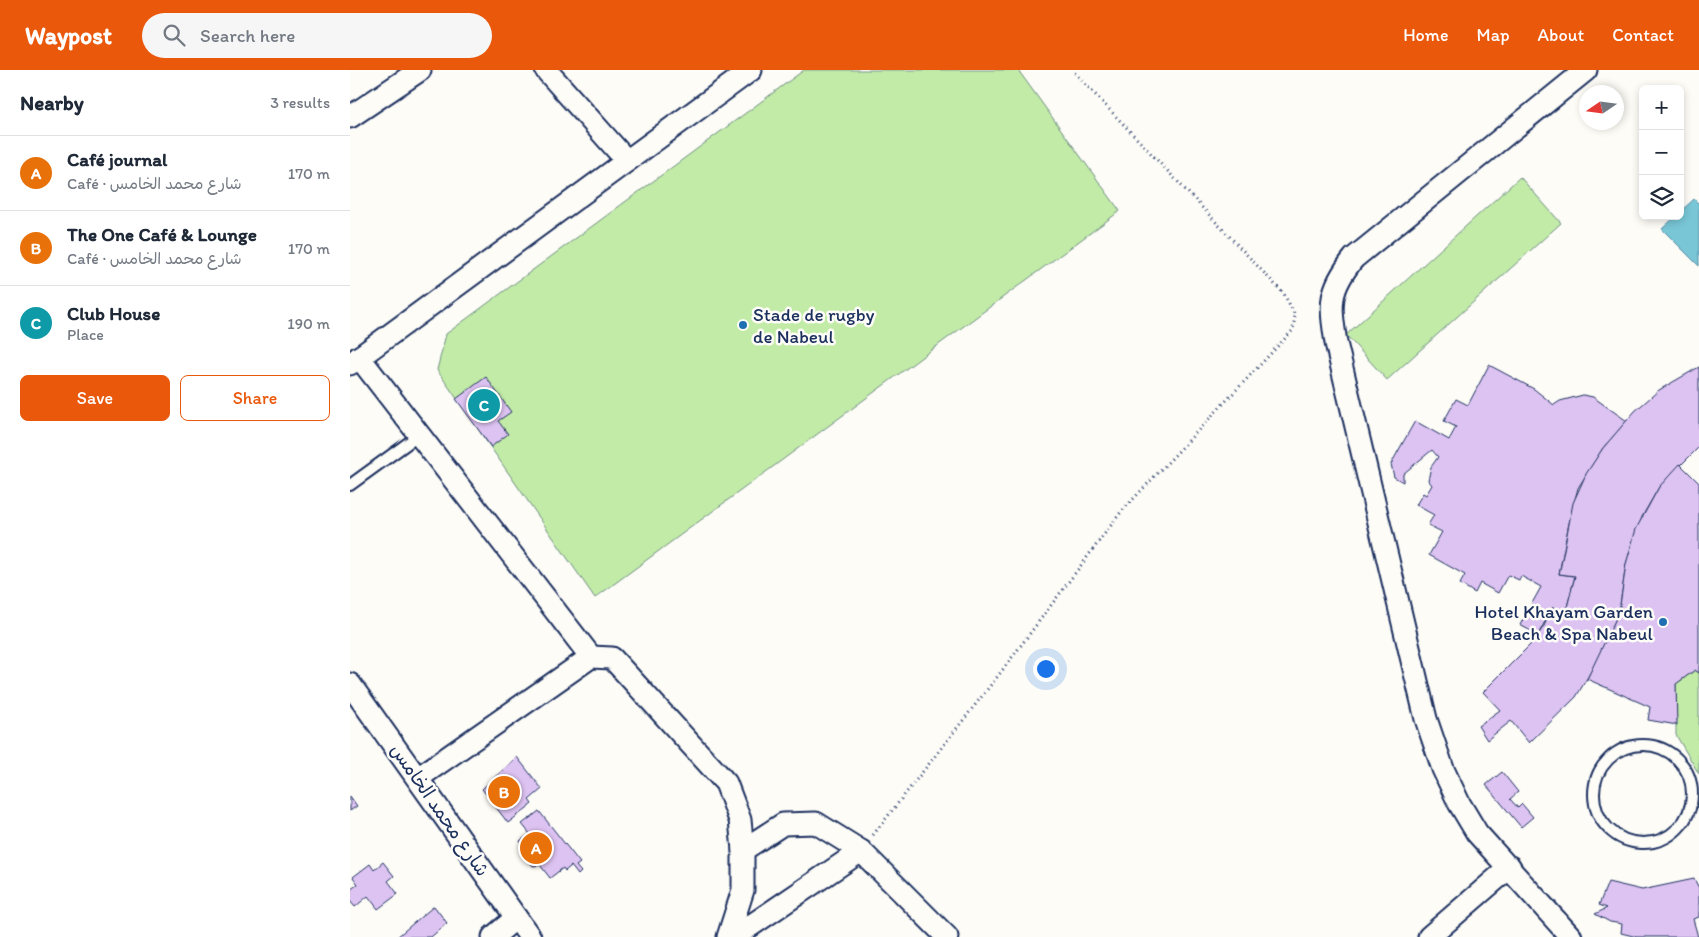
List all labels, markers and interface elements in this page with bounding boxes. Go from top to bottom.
search box [142,13,492,58]
text: Waypost [25,21,112,50]
icon: search [160,21,188,49]
text: Search here [200,24,295,47]
text: Home [1403,24,1449,46]
text: Map [1477,24,1510,46]
text: About [1538,24,1584,46]
text: Contact [1612,24,1674,46]
north arrow [1579,85,1624,130]
map controls [1639,85,1684,220]
button: + [1639,85,1684,130]
text: Nearby [20,90,84,115]
text: 3 results [270,93,330,112]
button: − [1639,130,1684,175]
text: Café journal [67,148,168,171]
text: A [31,164,41,183]
text: 170 m [288,164,330,183]
text: Café · شارع محمد الخامس [67,174,242,193]
button: layers [1639,175,1684,220]
text: The One Café & Lounge [67,223,257,246]
text: B [31,239,41,258]
text: 170 m [288,239,330,258]
text: Café · شارع محمد الخامس [67,249,242,268]
text: Club House [67,302,160,325]
place label: Stade de rugby de Nabeul [753,303,875,348]
text: C [31,314,41,333]
text: 190 m [287,314,330,333]
marker: Stade de rugby de Nabeul [737,319,749,331]
text: Place [67,325,104,344]
button: Save [20,375,170,421]
button: Share [180,375,330,421]
pin: C [468,386,500,424]
place label: Hotel Khayam Garden Beach & Spa Nabeul [1474,600,1654,645]
marker: Hotel Khayam Garden Beach & Spa Nabeul [1657,616,1669,628]
your location [1033,656,1059,682]
street label: شارع محمد الخامس [384,739,494,882]
pin: B [488,773,520,811]
pin: A [520,829,552,867]

